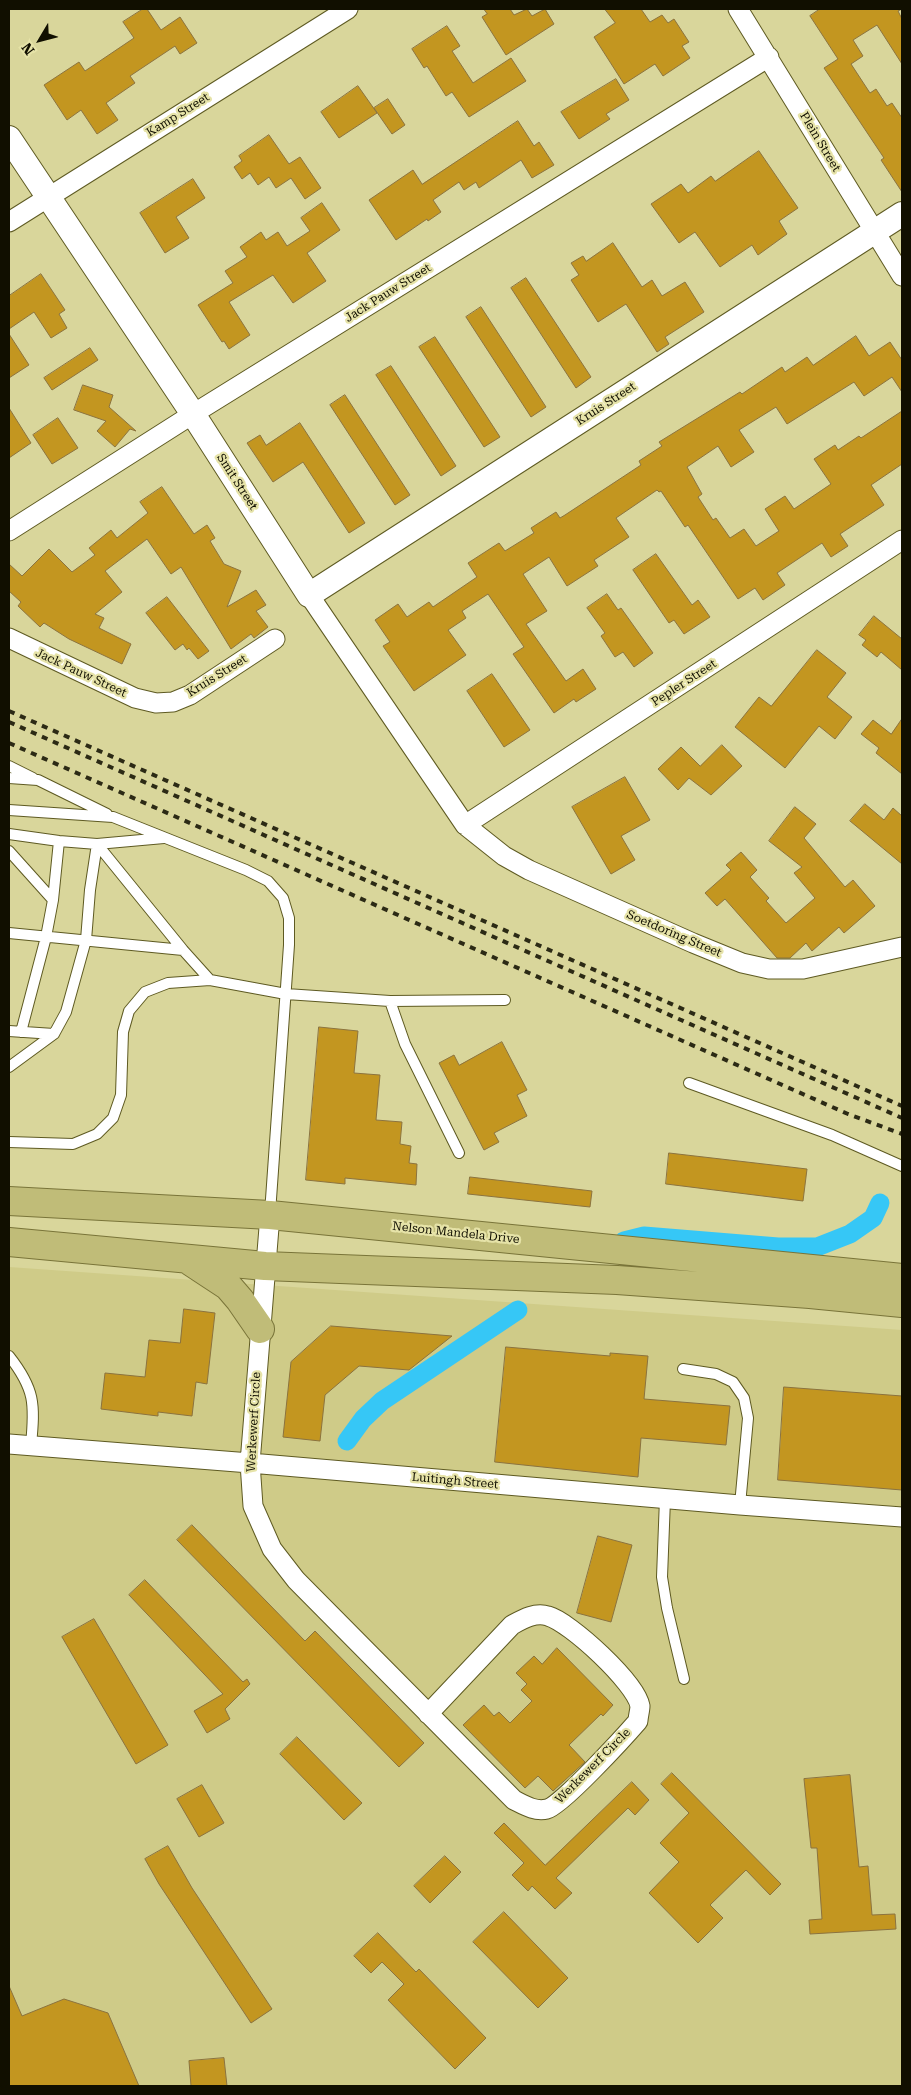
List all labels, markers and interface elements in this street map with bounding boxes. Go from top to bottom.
north arrow [15,15,65,65]
text: N [18,40,38,58]
street label: Kamp Street [144,90,212,140]
street label: Plein Street [797,110,843,174]
street label: Jack Pauw Street [342,261,434,325]
street label: Kruis Street [573,379,639,429]
street label: Smit Street [213,451,261,513]
street label: Jack Pauw Street [33,646,129,700]
street label: Kruis Street [184,652,250,700]
street label: Pepler Street [649,657,719,709]
street label: Soetdoring Street [624,907,724,961]
street label: Nelson Mandela Drive [392,1219,520,1247]
street label: Werkewerf Circle [244,1372,264,1472]
street label: Luitingh Street [411,1470,499,1492]
street label: Werkewerf Circle [552,1725,634,1807]

